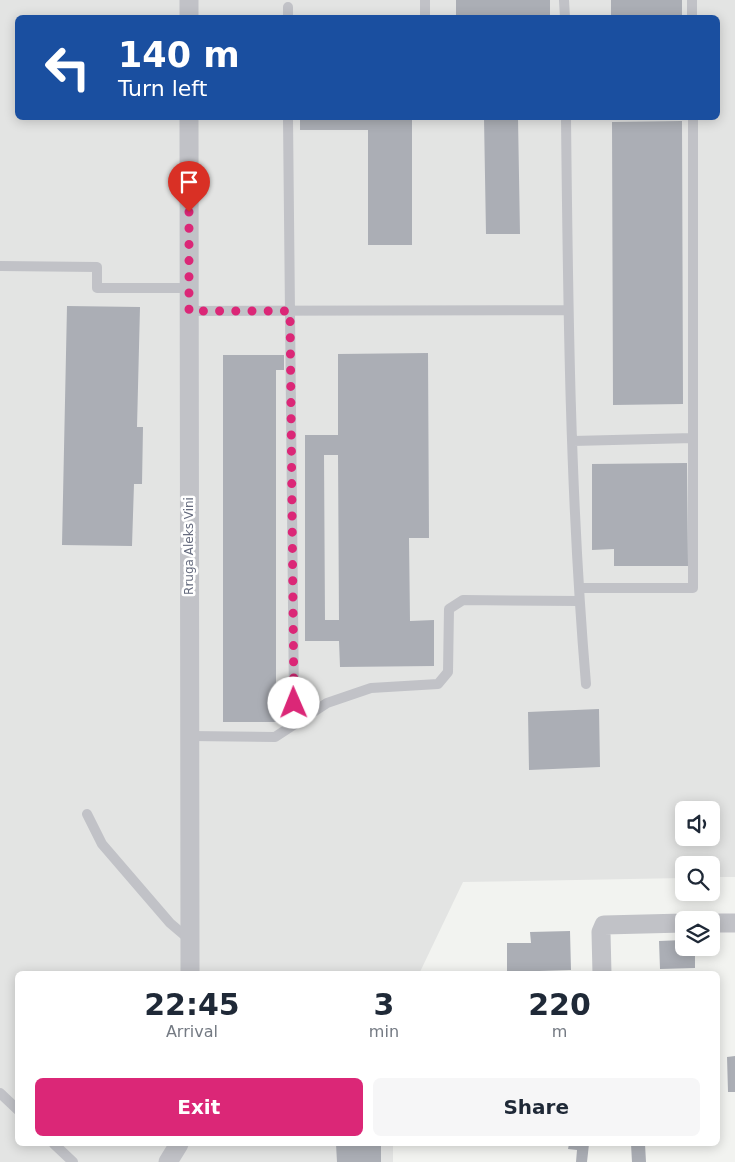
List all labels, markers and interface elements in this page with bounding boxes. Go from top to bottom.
icon: left [35,35,100,100]
text: 140 m [118,35,240,75]
text: Turn left [118,76,207,101]
pin [168,161,210,212]
icon: arrive [175,168,203,196]
street label: Rruga Aleks Vini [182,497,196,595]
position arrow [267,676,319,728]
map controls [675,801,720,956]
button: sound [675,801,720,846]
button: search [675,856,720,901]
button: layers [675,911,720,956]
text: 22:45 [144,987,240,1022]
text: 3 [373,987,394,1022]
text: 220 [528,987,591,1022]
text: Arrival [166,1022,218,1041]
text: min [369,1022,399,1041]
text: m [552,1022,567,1041]
button: Exit [35,1078,363,1136]
button: Share [373,1078,700,1136]

